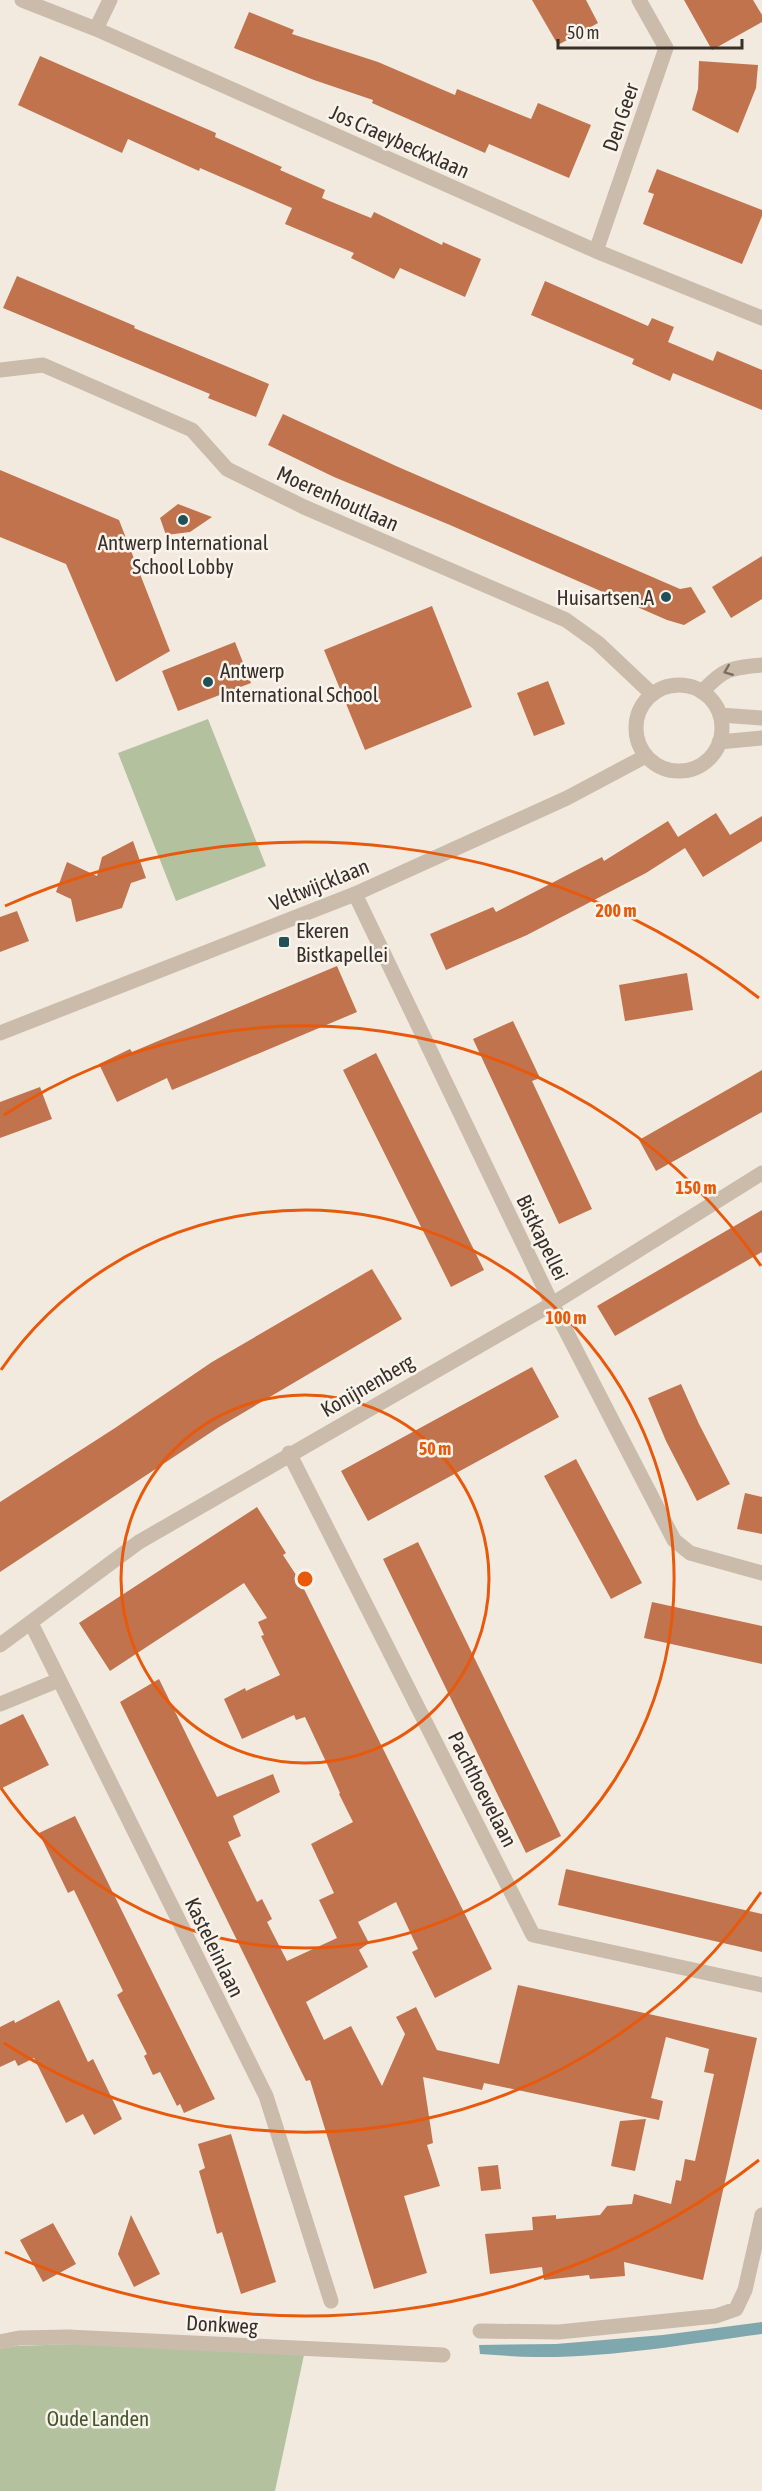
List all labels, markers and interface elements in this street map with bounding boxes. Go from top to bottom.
scale bar [558,12,742,50]
text: 50 m [567,22,599,43]
street label: Den Geer [597,79,643,154]
street label: Jos Craeybeckxlaan [327,100,473,182]
street label: Moerenhoutlaan [273,460,403,536]
marker: Antwerp International School Lobby [176,513,190,527]
place label: Antwerp International School Lobby [98,530,269,578]
place label: Huisartsen.A [556,585,655,609]
marker: Huisartsen.A [659,590,673,604]
place label: Antwerp International School [220,658,379,706]
one-way arrow [724,664,735,676]
marker: Antwerp International School [201,675,215,689]
street label: Veltwijcklaan [266,853,372,915]
text: 200 m [596,900,636,921]
place label: Ekeren Bistkapellei [296,918,388,966]
marker: Ekeren Bistkapellei [277,935,291,949]
text: 150 m [676,1177,716,1198]
street label: Bistkapellei [512,1190,574,1284]
text: 100 m [546,1307,586,1328]
street label: Konijnenberg [316,1349,418,1421]
text: 50 m [419,1438,451,1459]
centre of rings [295,1569,315,1589]
street label: Pachthoevelaan [444,1727,522,1851]
street label: Kasteleinlaan [181,1893,249,2001]
street label: Donkweg [185,2310,259,2338]
park label: Oude Landen [47,2406,149,2430]

